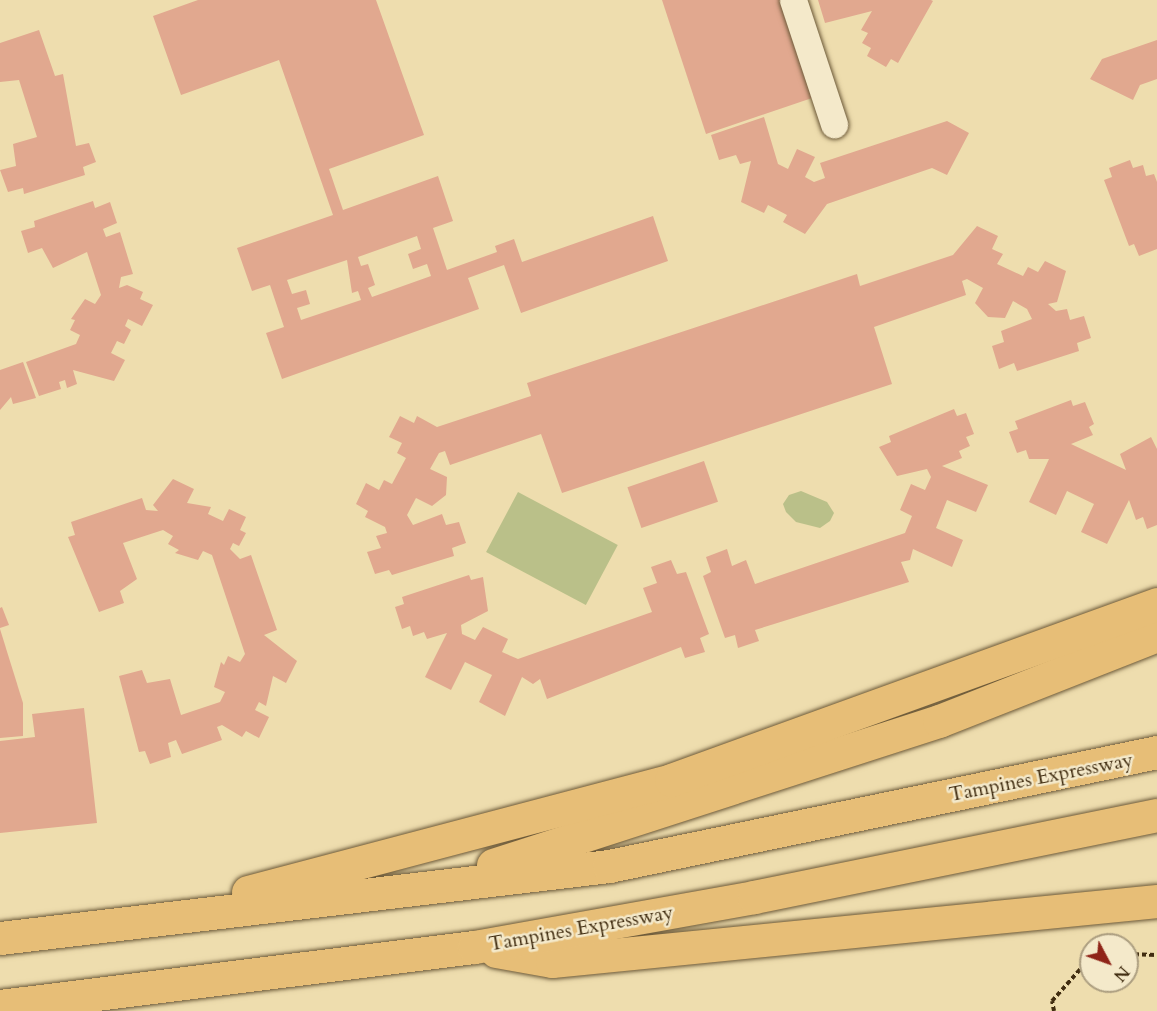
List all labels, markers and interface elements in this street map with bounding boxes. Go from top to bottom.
street label: Tampines Expressway [947,747,1135,807]
street label: Tampines Expressway [487,900,675,956]
north arrow [1079,933,1139,993]
text: N [1108,961,1134,986]

